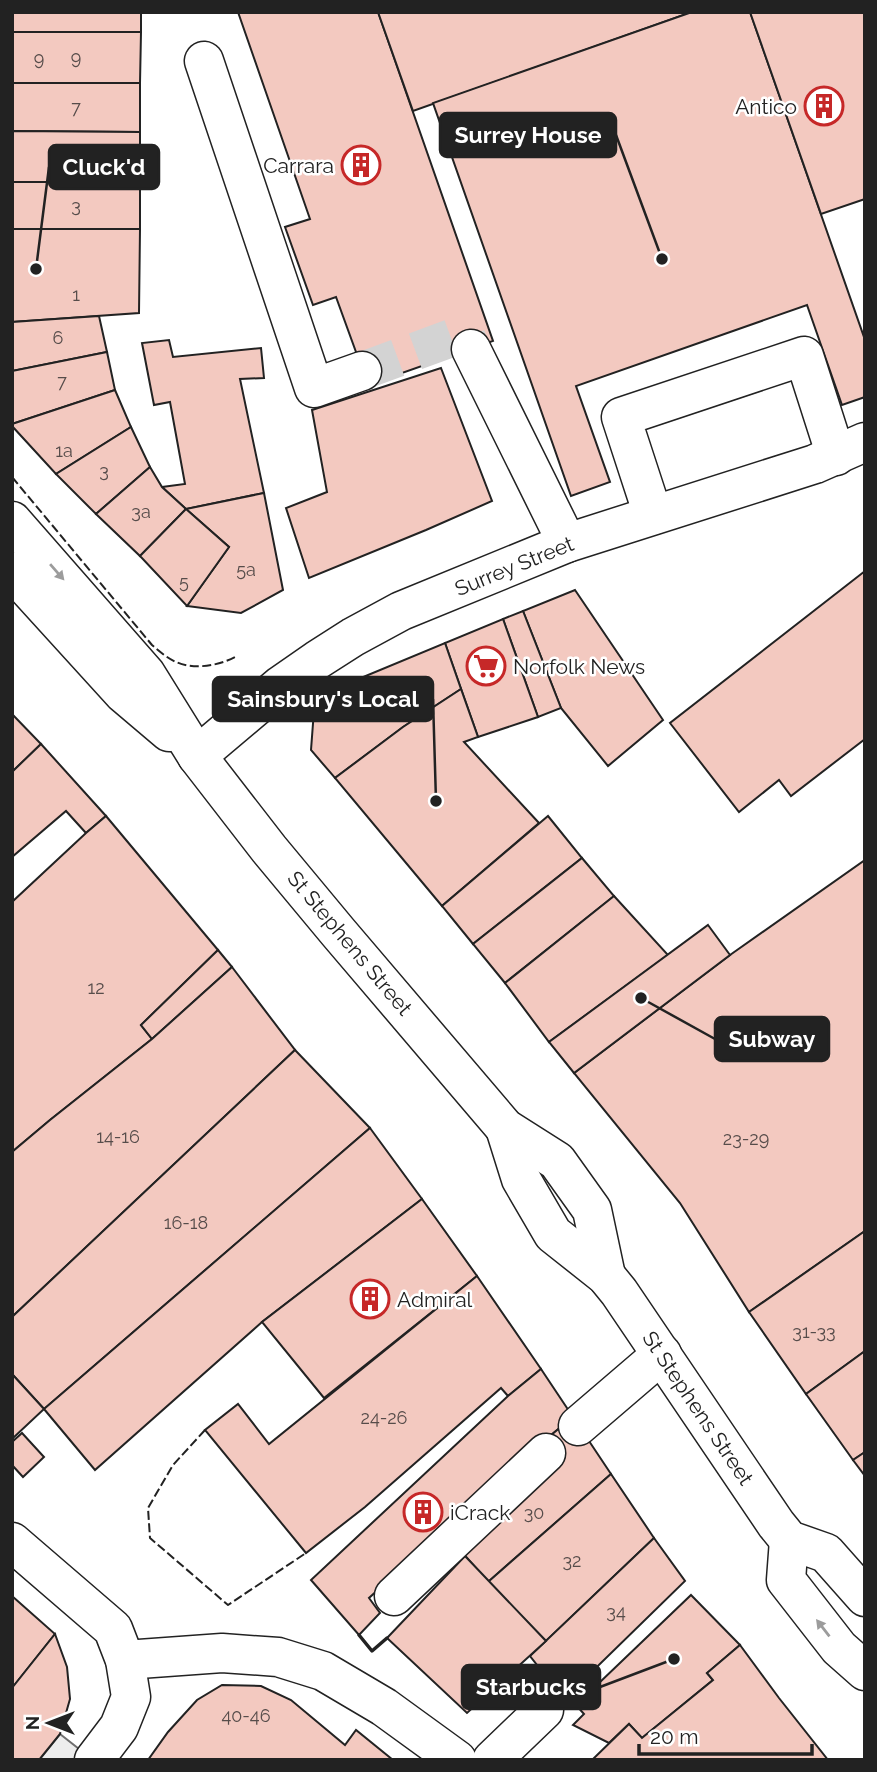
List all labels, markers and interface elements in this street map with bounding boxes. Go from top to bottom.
house number: 9 [71,47,81,68]
house number: 9 [34,48,44,69]
building icon: Antico [803,85,845,127]
place label: Antico [735,94,797,119]
house number: 7 [71,97,81,118]
callout: Surrey House [440,113,616,157]
text: Surrey House [454,121,602,148]
building icon: Carrara [340,144,382,186]
callout: Cluck'd [49,145,159,189]
text: Cluck'd [63,153,145,180]
place label: Carrara [263,153,334,178]
house number: 3 [71,195,81,216]
house number: 1 [72,284,80,305]
house number: 6 [53,327,64,348]
house number: 7 [57,371,67,392]
house number: 1a [55,440,73,461]
house number: 3 [99,460,109,481]
house number: 3a [131,501,151,522]
street label: Surrey Street [451,531,577,601]
house number: 5a [236,559,256,580]
one-way arrow [49,563,65,581]
house number: 5 [179,571,189,592]
supermarket icon: Norfolk News [465,645,507,687]
place label: Norfolk News [513,654,645,679]
callout: Sainsbury's Local [213,677,433,721]
text: Sainsbury's Local [227,685,419,712]
street label: St Stephens Street [283,866,417,1020]
house number: 12 [87,977,105,998]
callout: Subway [715,1017,829,1061]
text: Subway [729,1025,816,1052]
house number: 14-16 [96,1126,140,1147]
house number: 23-29 [723,1128,769,1149]
house number: 16-18 [164,1212,208,1233]
building icon: Admiral [349,1278,391,1320]
place label: Admiral [397,1287,473,1312]
house number: 31-33 [792,1321,836,1342]
street label: St Stephens Street [637,1326,759,1490]
house number: 24-26 [361,1407,408,1428]
building icon: iCrack [402,1491,444,1533]
place label: iCrack [450,1500,510,1525]
house number: 30 [524,1502,544,1523]
house number: 32 [563,1550,582,1571]
house number: 34 [606,1601,626,1622]
one-way arrow [817,1619,831,1637]
callout: Starbucks [462,1665,600,1709]
text: Starbucks [476,1673,586,1700]
north arrow [14,1688,84,1758]
house number: 40-46 [222,1705,271,1726]
scale bar [639,1712,812,1756]
text: N [21,1716,43,1730]
text: 20 m [650,1724,698,1749]

